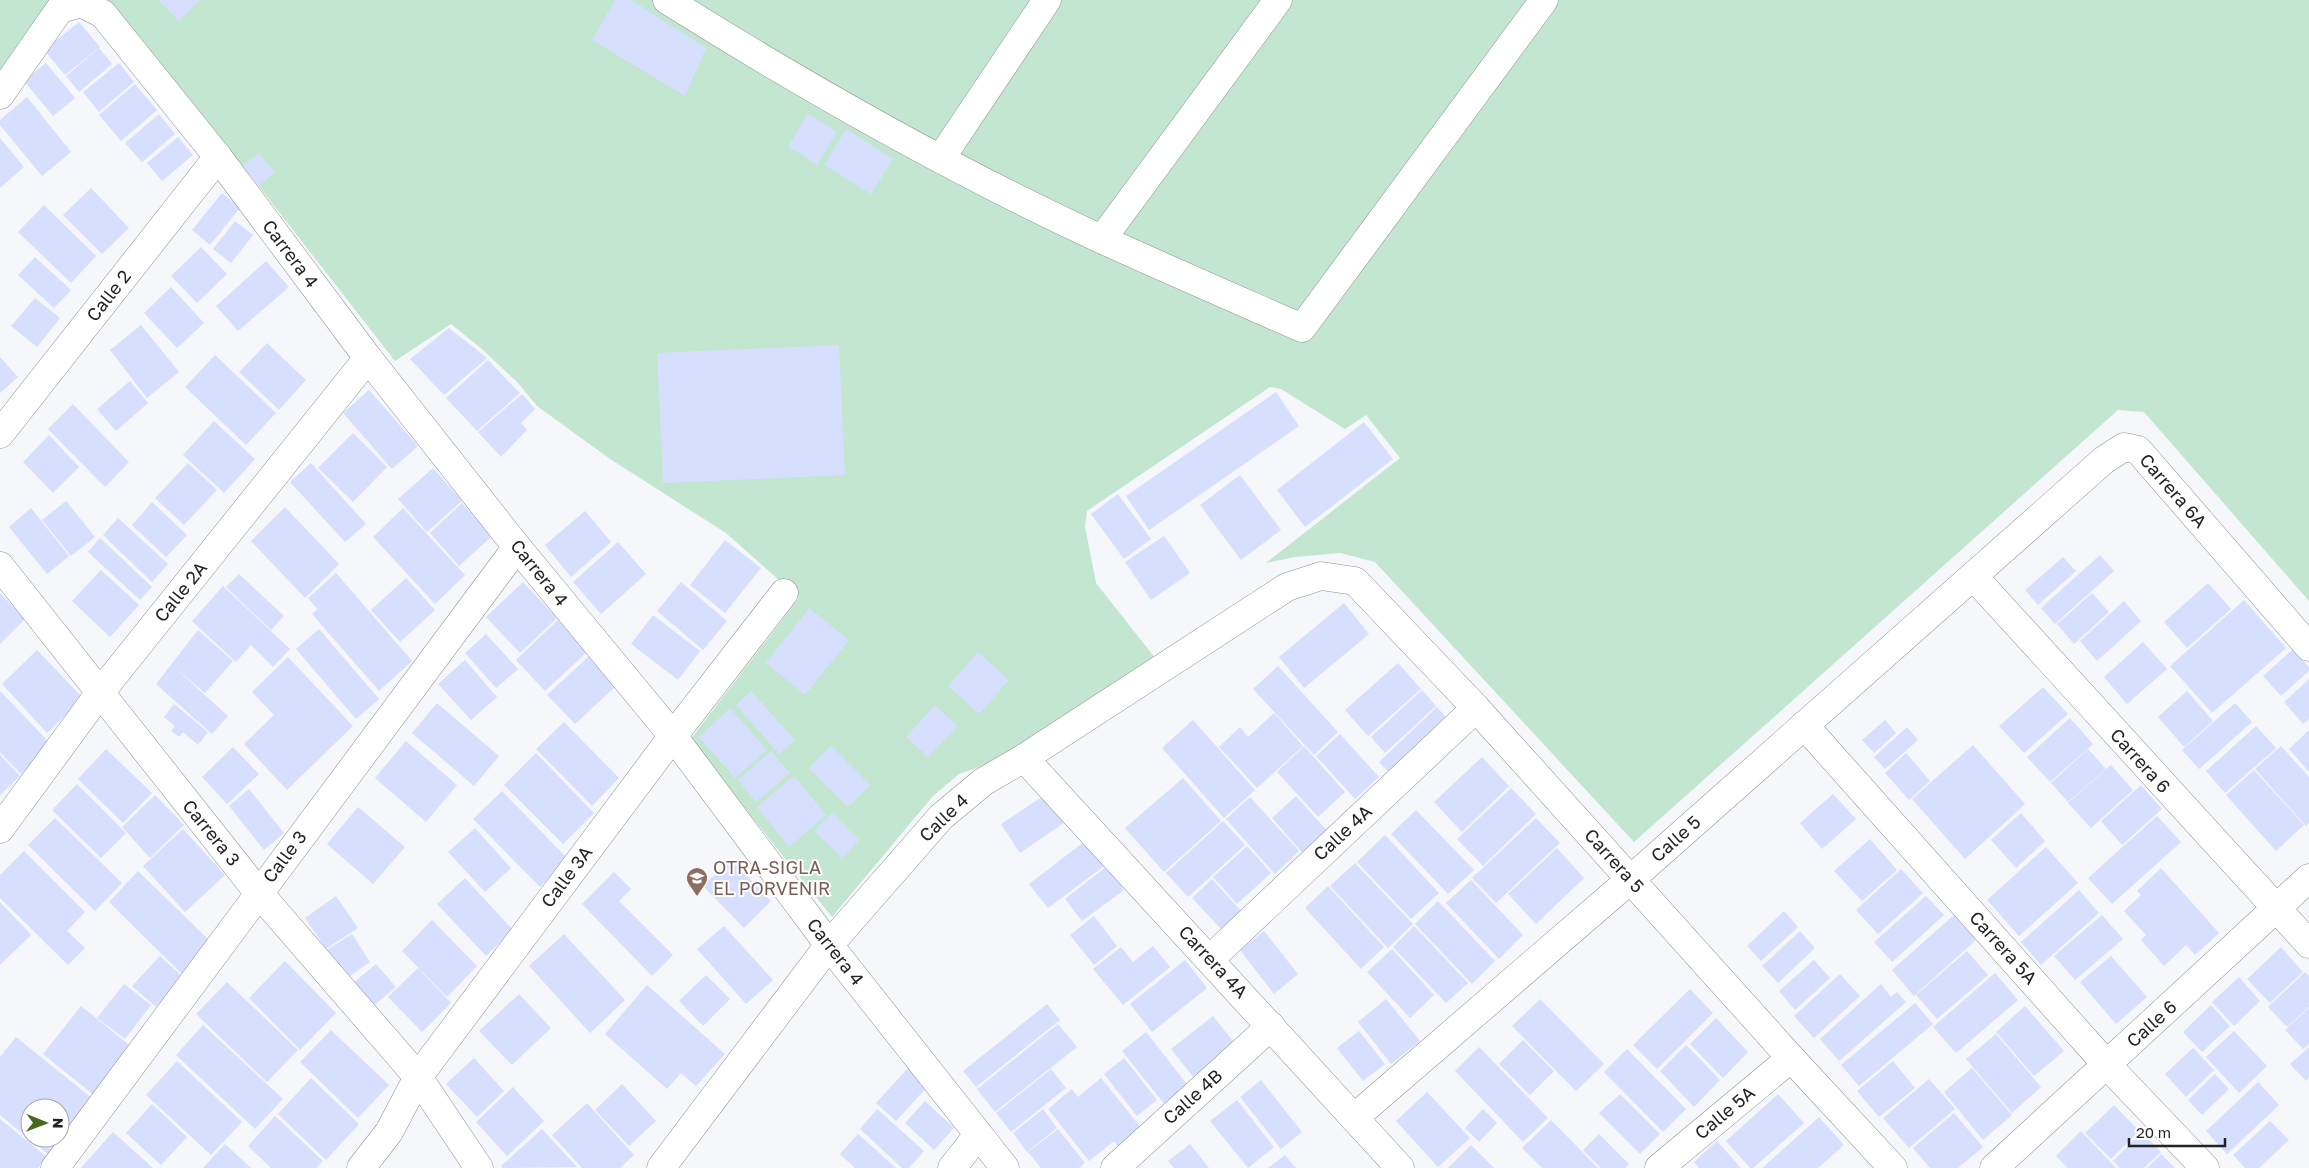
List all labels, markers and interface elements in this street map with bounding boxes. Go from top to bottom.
street label: Carrera 4 [258,215,323,292]
street label: Calle 2 [81,265,135,325]
street label: Carrera 6A [2136,449,2212,532]
street label: Carrera 4 [506,535,573,610]
street label: Calle 2A [149,557,211,626]
street label: Carrera 6 [2106,724,2175,797]
street label: Calle 4 [914,789,972,846]
street label: Carrera 3 [178,795,245,870]
street label: Calle 4A [1309,800,1376,865]
street label: Calle 5 [1646,810,1705,866]
street label: Carrera 5 [1580,824,1649,897]
street label: Calle 3 [258,826,311,887]
street label: Calle 3A [536,841,596,911]
place label: OTRA-SIGLA EL PORVENIR [713,856,830,899]
school or university icon: OTRA-SIGLA EL PORVENIR [685,866,709,897]
street label: Carrera 5A [1965,906,2042,988]
street label: Carrera 4 [803,913,869,989]
street label: Carrera 4A [1175,920,1253,1002]
street label: Calle 6 [2122,995,2181,1051]
street label: Calle 4B [1158,1064,1226,1128]
street label: Calle 5A [1690,1081,1759,1144]
north arrow [20,1098,70,1148]
scale bar [2129,1116,2225,1148]
text: N [50,1118,67,1129]
text: 20 m [2136,1123,2171,1141]

